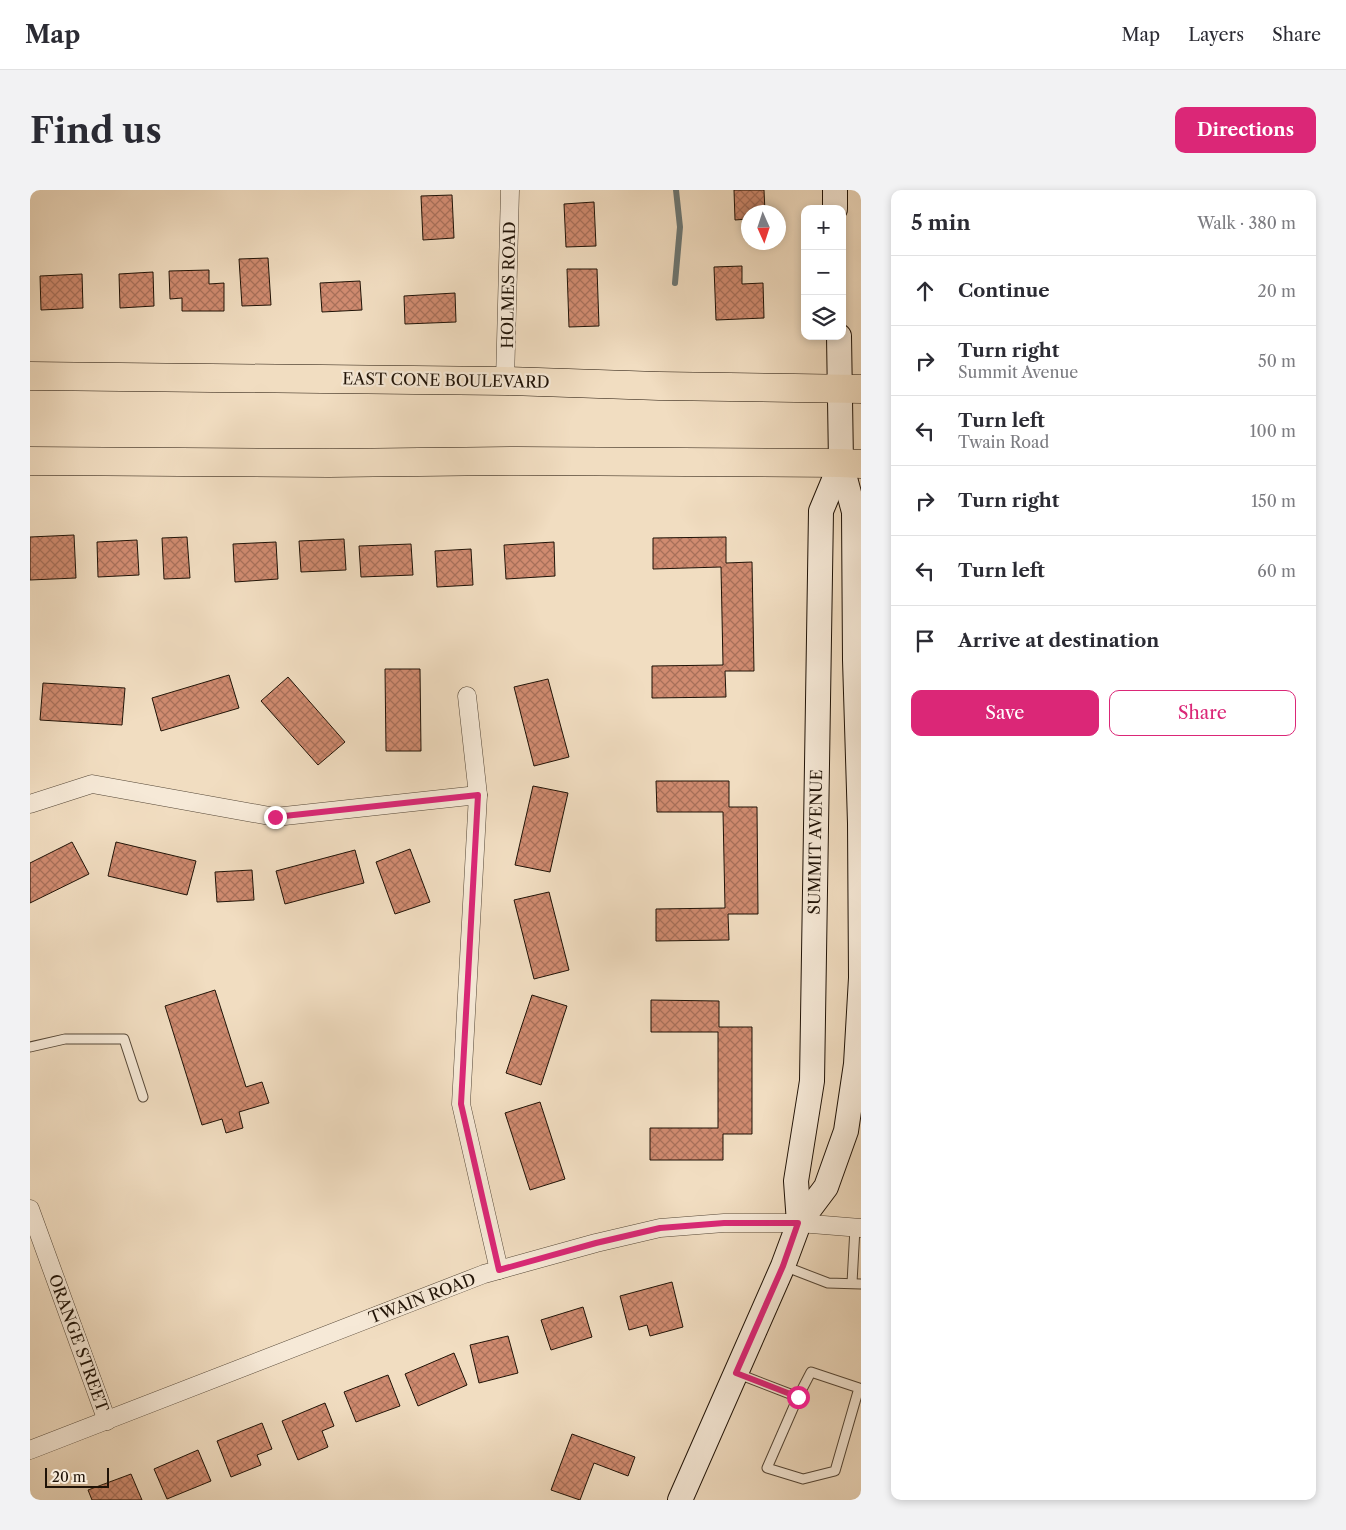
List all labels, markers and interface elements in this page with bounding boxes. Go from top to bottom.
text: Map [25,20,80,49]
text: Map [1122,24,1160,46]
text: Layers [1188,24,1244,46]
text: Share [1272,24,1321,46]
button: Directions [1175,107,1316,153]
text: Find us [30,109,162,152]
north arrow [741,205,786,250]
map controls [801,205,846,340]
button: + [801,205,846,250]
text: 5 min [911,210,971,235]
text: Walk · 380 m [1197,213,1296,233]
street label: HOLMES ROAD [497,221,519,349]
button: − [801,250,846,295]
icon: ahead [911,277,939,305]
text: Continue [958,279,1050,302]
text: 20 m [1257,281,1296,301]
button: layers [801,295,846,340]
text: Turn right [958,339,1059,362]
icon: right [911,347,939,375]
text: 50 m [1258,351,1296,371]
text: Summit Avenue [958,362,1078,382]
street label: EAST CONE BOULEVARD [342,368,550,392]
text: Turn left [958,409,1045,432]
icon: left [911,417,939,445]
text: 100 m [1250,421,1296,441]
text: Twain Road [958,432,1049,452]
icon: right [911,487,939,515]
text: Turn right [958,489,1059,512]
text: 150 m [1251,491,1296,511]
icon: left [911,557,939,585]
text: Turn left [958,559,1045,582]
text: 60 m [1257,561,1296,581]
icon: arrive [911,627,939,655]
text: Arrive at destination [958,629,1159,652]
button: Save [911,690,1099,736]
button: Share [1109,690,1296,736]
street label: SUMMIT AVENUE [804,769,826,915]
route end [264,806,287,829]
street label: TWAIN ROAD [366,1268,478,1328]
street label: ORANGE STREET [45,1271,113,1415]
route start [787,1386,810,1409]
scale bar [45,1465,109,1488]
text: 20 m [52,1468,86,1486]

